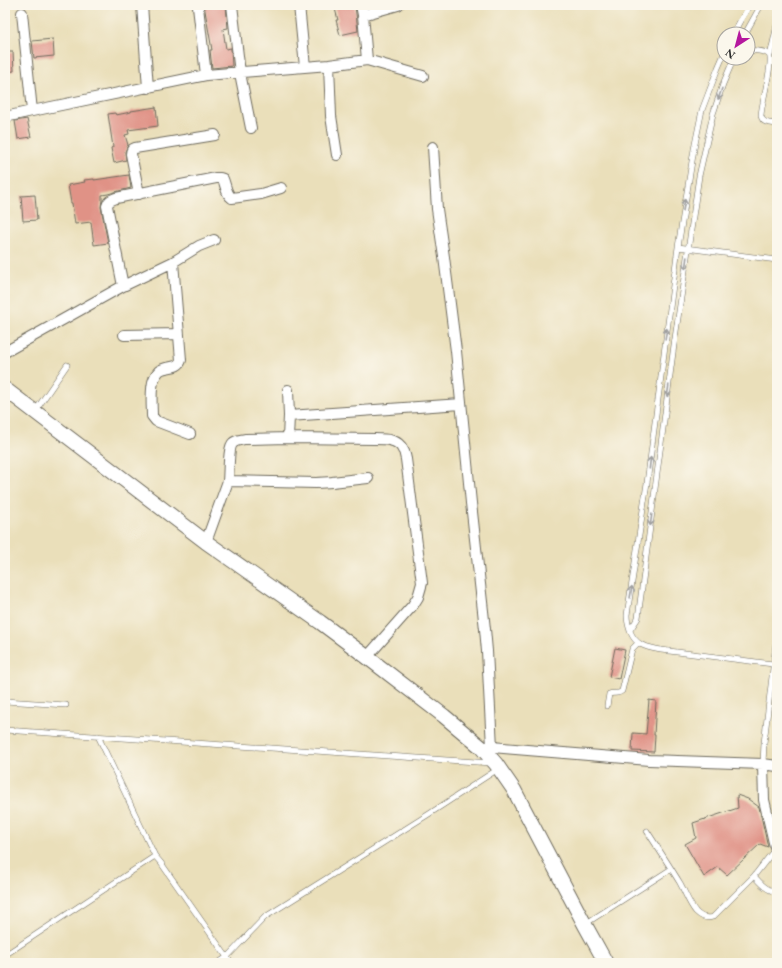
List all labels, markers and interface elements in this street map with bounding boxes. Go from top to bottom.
north arrow [716,26,756,66]
text: N [722,46,738,62]
one-way arrow [715,88,723,100]
one-way arrow [680,199,688,212]
one-way arrow [682,256,690,269]
one-way arrow [663,328,670,341]
one-way arrow [664,384,672,397]
one-way arrow [646,457,653,470]
one-way arrow [647,513,655,526]
one-way arrow [627,586,635,599]

